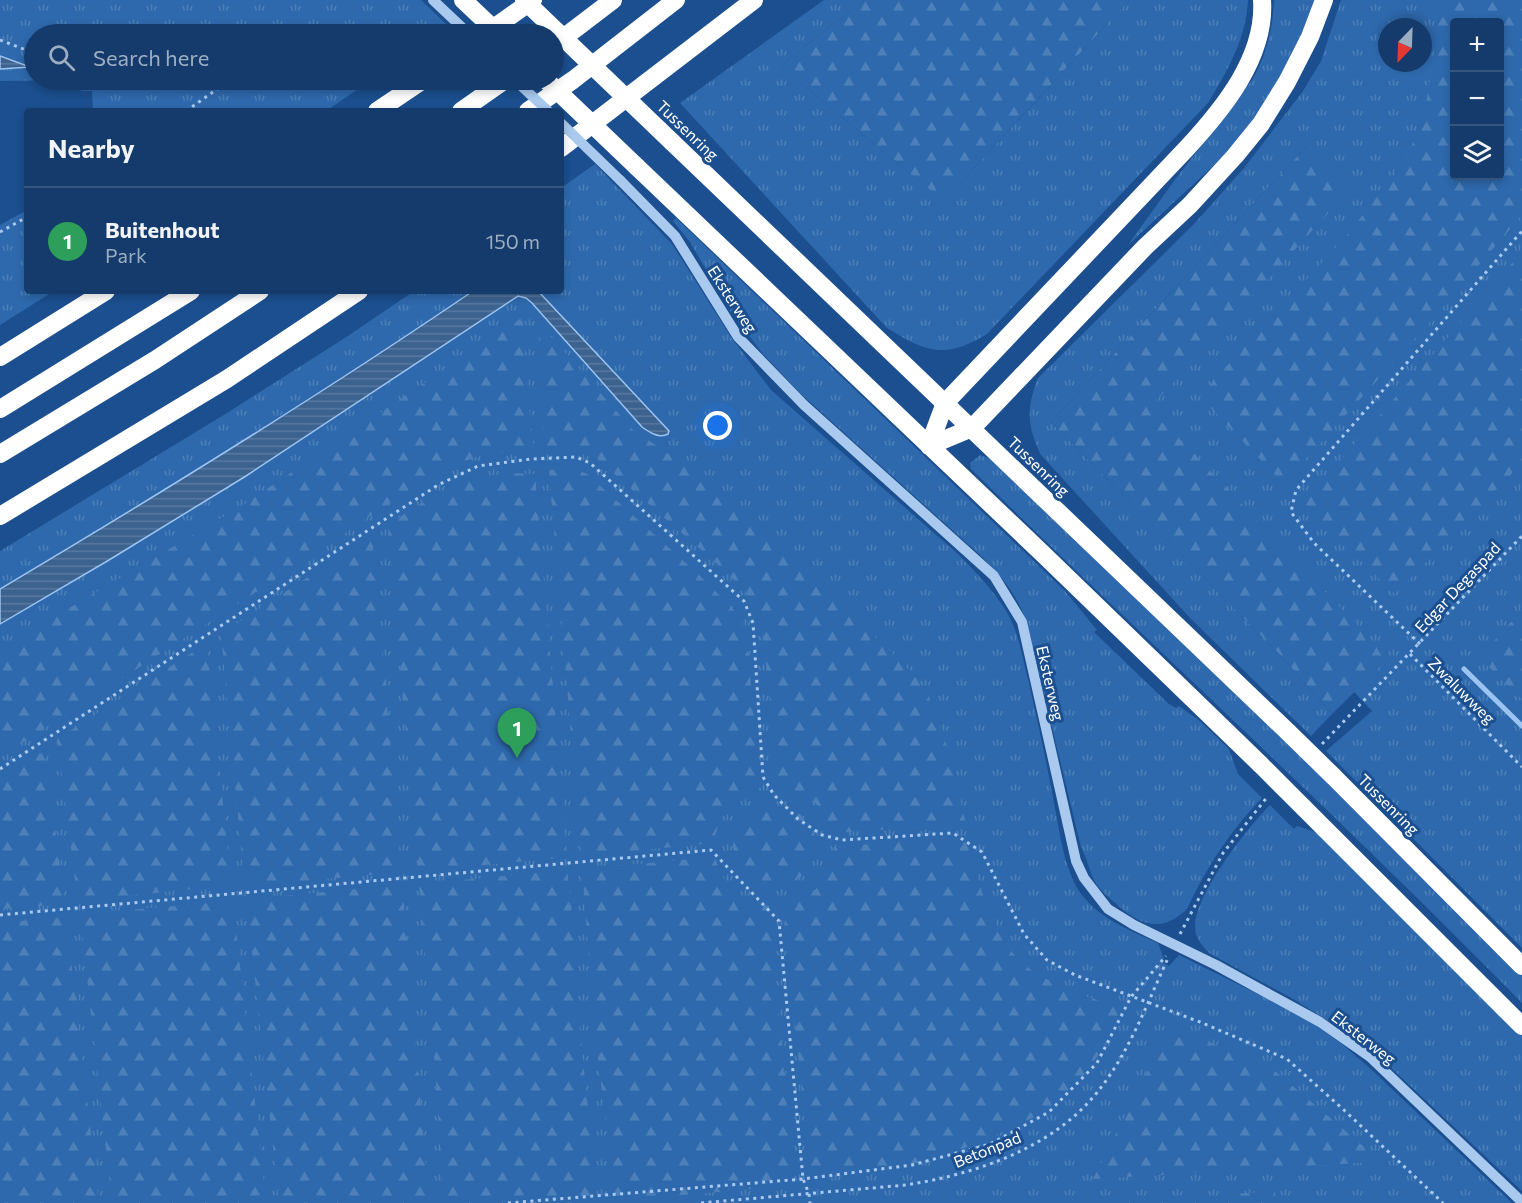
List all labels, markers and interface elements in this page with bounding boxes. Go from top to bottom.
north arrow [1378,18,1432,72]
map controls [1450,18,1504,180]
button: + [1450,18,1504,72]
search box [24,24,564,90]
icon: search [45,41,78,74]
text: Search here [93,44,209,71]
button: − [1450,72,1504,126]
street label: Tussenring [653,96,723,164]
button: layers [1450,126,1504,180]
text: Nearby [48,132,135,163]
text: Buitenhout [105,216,219,243]
text: 1 [63,229,72,253]
text: 150 m [486,229,540,253]
text: Park [105,243,147,267]
street label: Eksterweg [704,262,762,336]
your location [703,411,732,440]
street label: Tussenring [1004,432,1074,500]
street label: Edgar Degaspad [1410,538,1504,636]
street label: Eksterweg [1033,644,1069,723]
street label: Zwaluwweg [1425,653,1500,728]
pin: 1 [498,708,536,758]
street label: Tussenring [1355,770,1424,839]
street label: Eksterweg [1328,1006,1400,1068]
street label: Betonpad [951,1127,1023,1171]

